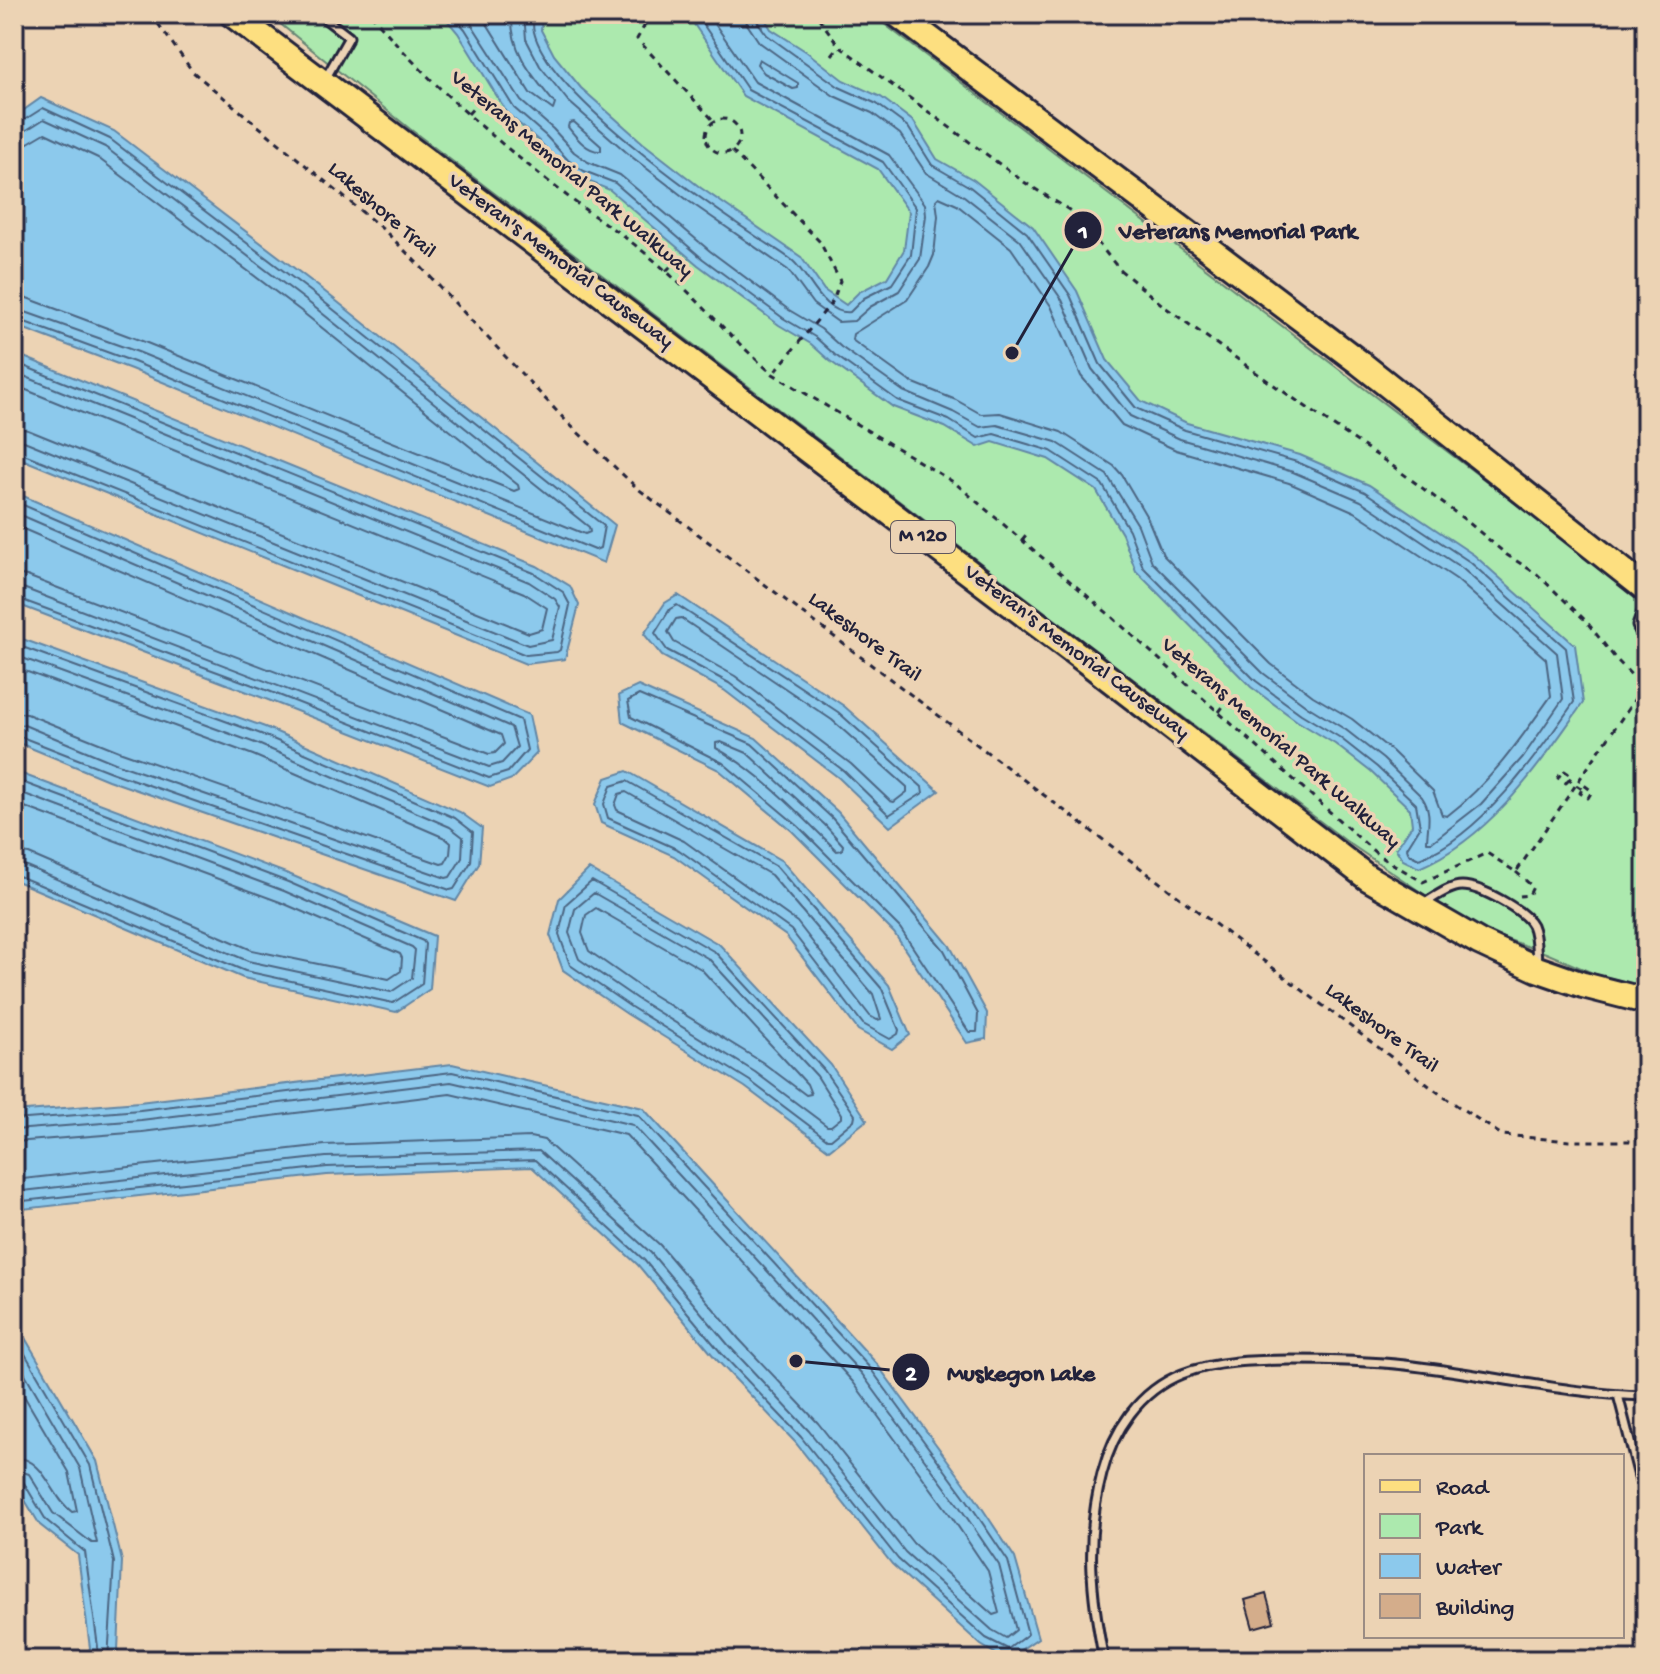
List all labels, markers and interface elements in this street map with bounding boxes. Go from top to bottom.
street label: Veterans Memorial Park Walkway [444,65,698,284]
street label: Lakeshore Trail [321,157,441,265]
street label: Veteran's Memorial Causeway [441,168,678,355]
callout: Veterans Memorial Park [1063,206,1373,254]
text: 1 [1077,219,1088,248]
text: Veterans Memorial Park [1118,219,1360,248]
road number: M 120 [891,521,955,553]
street label: Veteran's Memorial Causeway [957,559,1194,746]
street label: Lakeshore Trail [802,587,926,689]
street label: Veterans Memorial Park Walkway [1154,632,1405,855]
street label: Lakeshore Trail [1319,978,1443,1080]
callout: Muskegon Lake [891,1348,1111,1396]
text: 2 [905,1361,917,1390]
text: Muskegon Lake [947,1361,1097,1390]
legend [1364,1454,1624,1638]
text: Road [1436,1475,1490,1504]
text: Park [1435,1515,1484,1544]
text: Water [1436,1555,1503,1584]
text: Building [1435,1595,1514,1624]

